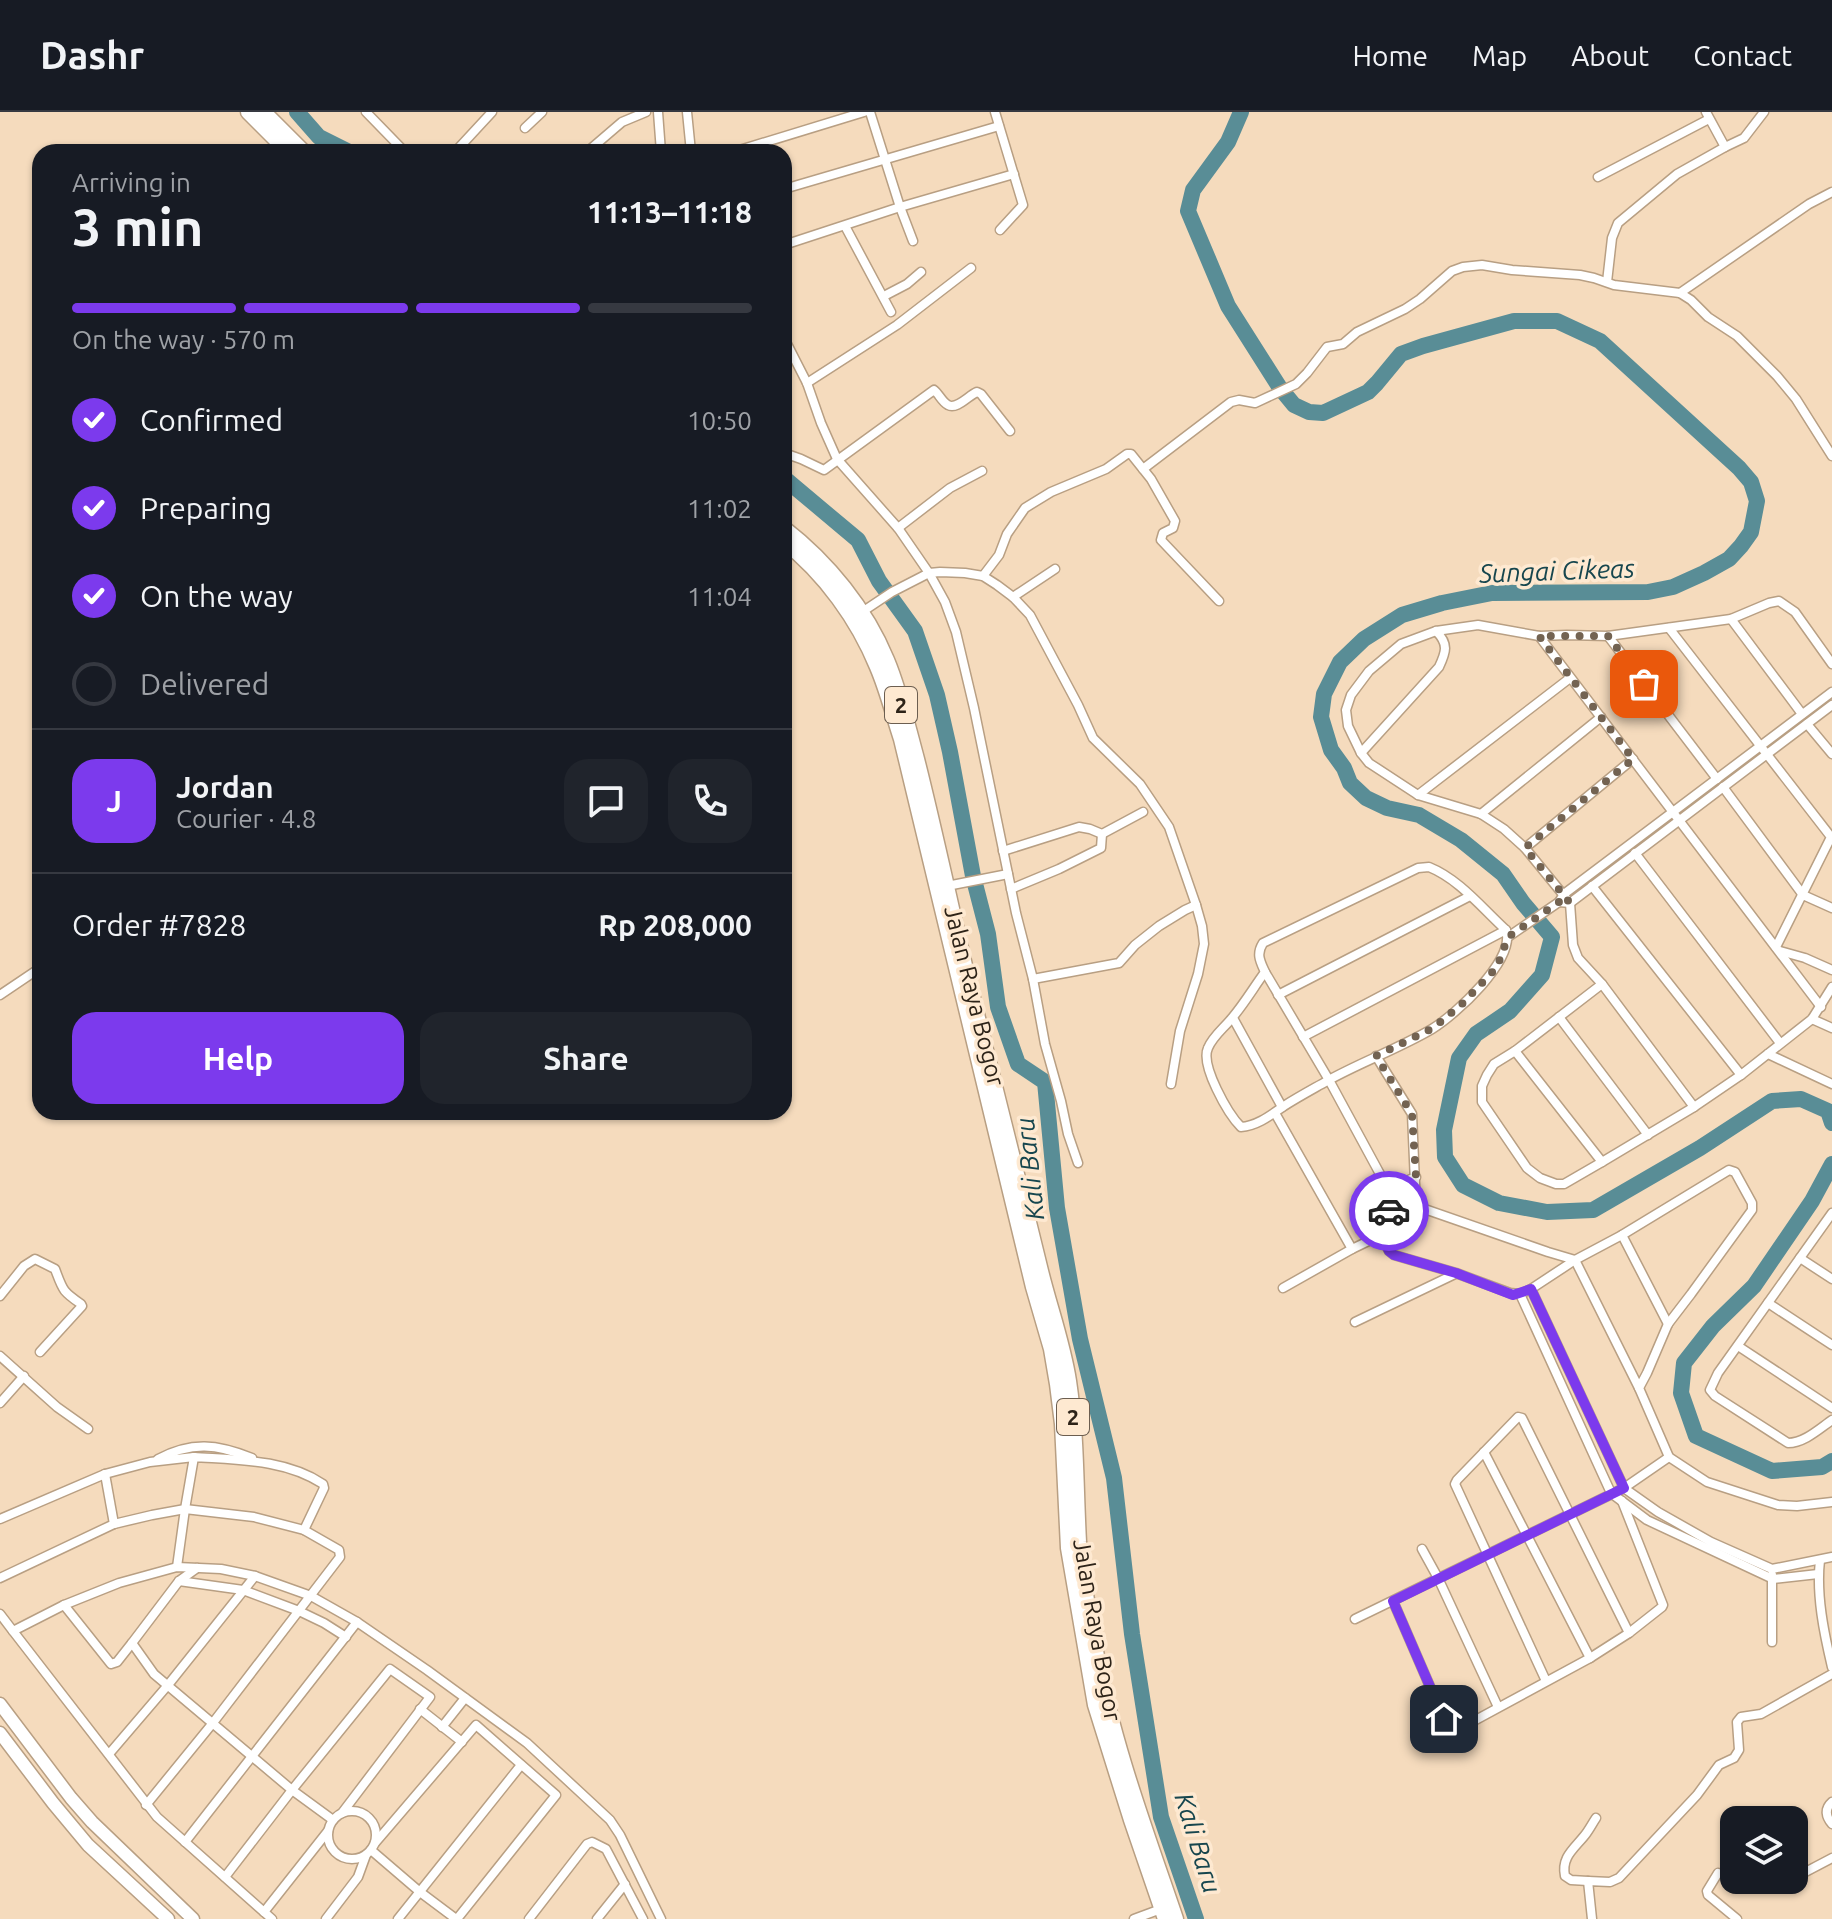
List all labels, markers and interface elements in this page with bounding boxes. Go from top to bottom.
text: Dashr [40,34,144,76]
text: Home [1353,40,1428,71]
text: Map [1472,40,1527,71]
text: About [1571,40,1649,71]
text: Contact [1693,40,1792,71]
text: Arriving in [72,168,191,197]
text: 11:13–11:18 [587,195,752,229]
text: 3 min [72,198,203,256]
text: On the way · 570 m [72,325,295,354]
icon: check [72,398,116,442]
text: Confirmed [140,403,283,437]
text: 10:50 [687,406,752,435]
icon: check [72,486,116,530]
text: Preparing [140,491,272,525]
text: 11:02 [687,494,752,523]
water label: Sungai Cikeas [1478,553,1635,588]
icon: check [72,574,116,618]
text: On the way [140,579,293,613]
text: 11:04 [687,582,752,611]
pin [1610,650,1678,718]
icon: bag [1622,662,1666,706]
text: Delivered [140,667,269,701]
road number: 2 [885,687,917,723]
button: chat [564,759,648,843]
button: phone [668,759,752,843]
text: Jordan [176,770,274,804]
text: J [106,784,122,818]
text: Courier · 4.8 [176,804,316,833]
street label: Jalan Raya Bogor [939,903,1010,1089]
text: Order #7828 [72,908,246,942]
text: Rp 208,000 [598,908,752,942]
button: Help [72,1012,404,1104]
button: Share [420,1012,752,1104]
water label: Kali Baru [1010,1116,1049,1222]
courier [1349,1171,1429,1251]
icon: car [1367,1189,1411,1233]
road number: 2 [1057,1399,1089,1435]
street label: Jalan Raya Bogor [1068,1537,1127,1723]
pin [1410,1685,1478,1753]
icon: home [1422,1697,1466,1741]
water label: Kali Baru [1170,1789,1227,1896]
map controls [1720,1806,1808,1894]
button: layers [1720,1806,1808,1894]

